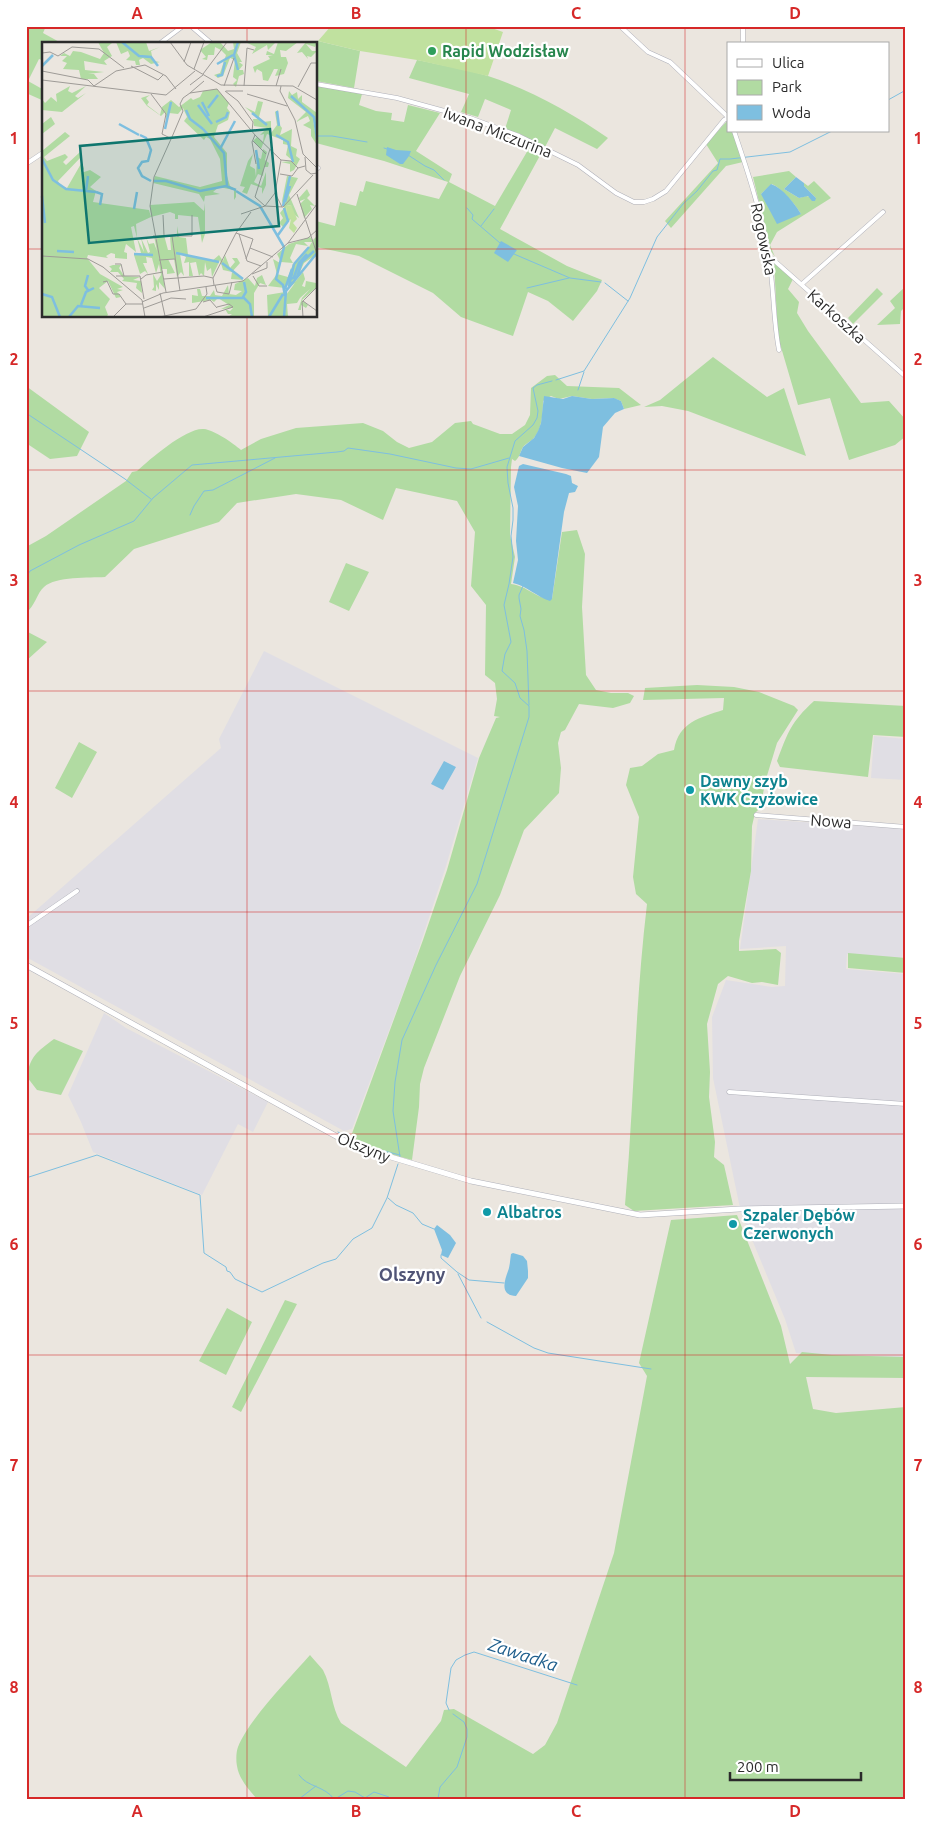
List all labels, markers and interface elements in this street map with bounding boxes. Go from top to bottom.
text: A [131,4,143,22]
text: B [351,4,361,22]
text: C [571,4,581,22]
text: D [789,4,801,22]
inset map [42,42,318,318]
place label: Rapid Wodzisław [442,42,569,60]
legend [727,42,890,132]
marker: Rapid Wodzisław [426,45,438,57]
text: Ulica [772,54,804,71]
text: Park [772,78,802,95]
street label: Iwana Miczurina [441,103,555,161]
text: Woda [772,104,811,121]
text: 1 [9,129,19,147]
text: 1 [913,129,923,147]
street label: Rogowska [748,201,780,277]
street label: Karkoszka [804,285,870,347]
text: 2 [9,350,19,368]
text: 2 [913,350,923,368]
text: 3 [9,571,19,589]
text: 3 [913,571,923,589]
place label: Dawny szyb KWK Czyżowice [700,772,818,808]
marker: Dawny szyb KWK Czyżowice [684,784,696,796]
text: 4 [9,793,19,811]
text: 4 [913,793,923,811]
street label: Nowa [810,811,852,831]
text: 5 [9,1014,19,1032]
text: 5 [913,1014,923,1032]
street label: Olszyny [335,1128,393,1166]
place label: Albatros [497,1203,562,1221]
marker: Albatros [481,1206,493,1218]
place label: Szpaler Dębów Czerwonych [743,1206,856,1242]
marker: Szpaler Dębów Czerwonych [727,1218,739,1230]
text: 6 [9,1235,19,1253]
text: 6 [913,1235,923,1253]
district label: Olszyny [379,1264,446,1284]
text: 7 [9,1456,19,1474]
text: 7 [913,1456,923,1474]
water label: Zawadka [485,1633,561,1675]
text: 8 [9,1678,19,1696]
text: 8 [913,1678,923,1696]
scale bar [730,1750,861,1782]
text: 200 m [737,1758,779,1775]
text: A [131,1802,143,1820]
text: B [351,1802,361,1820]
text: C [571,1802,581,1820]
text: D [789,1802,801,1820]

